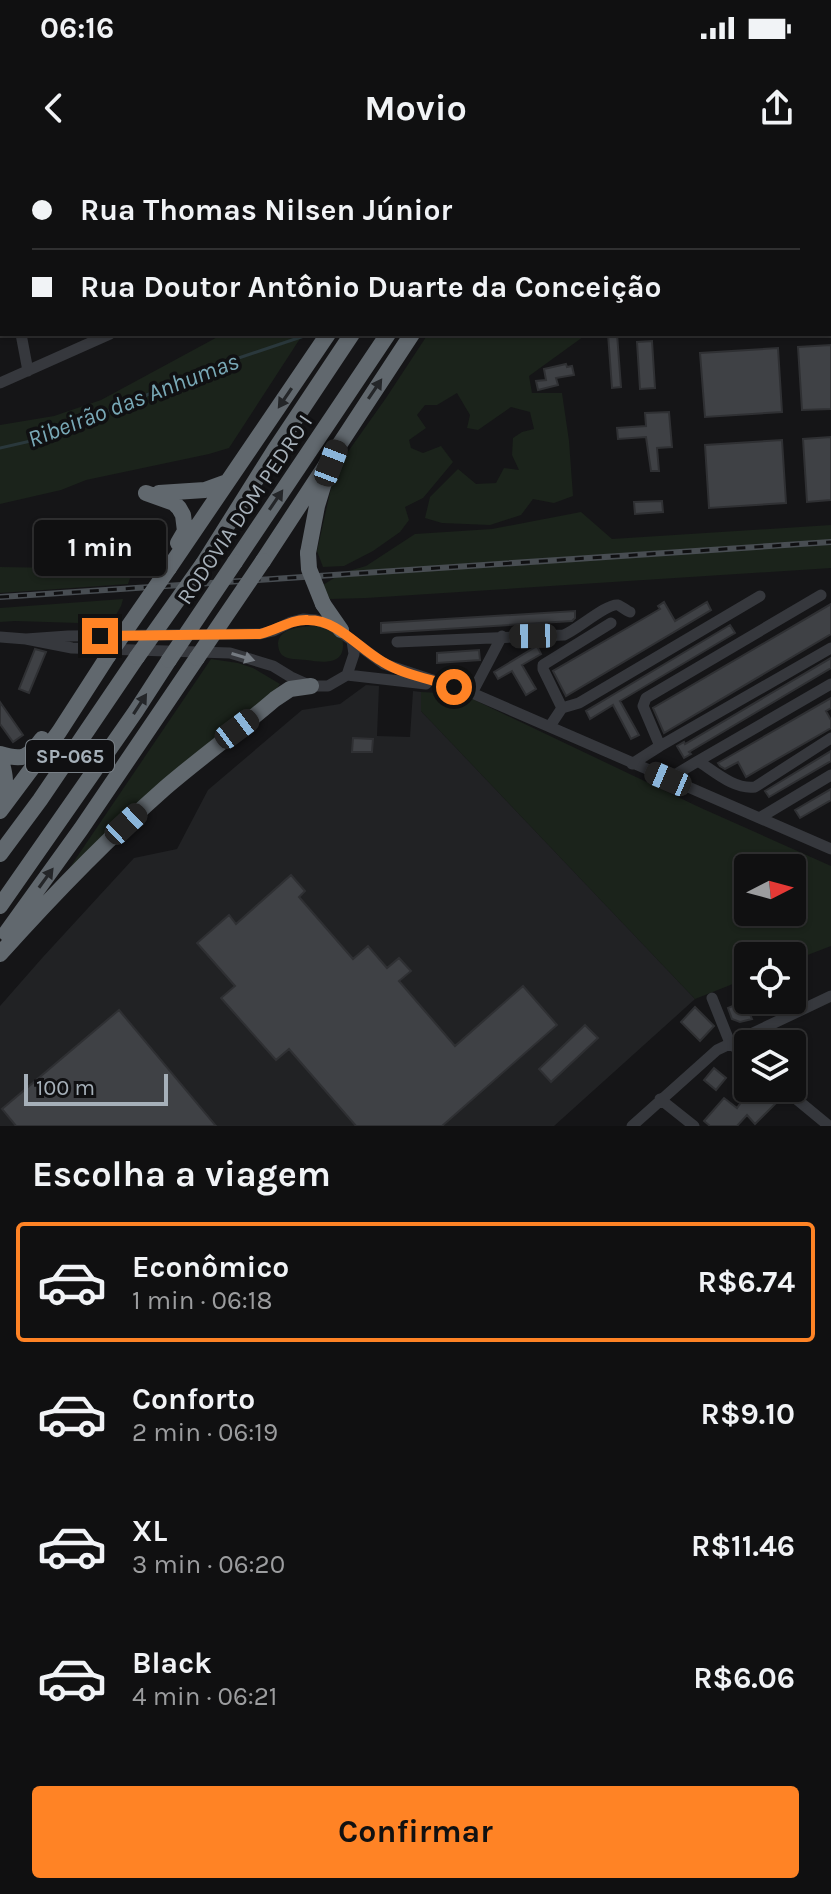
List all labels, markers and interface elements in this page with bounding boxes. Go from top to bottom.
text: 06:16 [40,10,114,46]
icon: back [32,86,76,130]
icon: share [755,86,799,130]
text: Movio [364,87,467,129]
text: Rua Thomas Nilsen Júnior [80,192,452,228]
text: Rua Doutor Antônio Duarte da Conceição [80,269,662,305]
water label: Ribeirão das Anhumas [24,347,242,453]
one-way arrow [368,378,382,400]
one-way arrow [278,387,293,409]
street label: RODOVIA DOM PEDRO I [172,410,318,609]
car [311,436,351,490]
one-way arrow [269,489,283,511]
callout: 1 min [34,520,166,576]
text: 1 min [67,532,133,563]
route end [82,618,118,654]
car [509,624,557,648]
one-way arrow [231,651,255,664]
route start [436,669,472,705]
one-way arrow [133,693,147,715]
car [211,705,263,753]
road number: SP-065 [26,740,114,772]
car [641,759,695,799]
car [100,799,152,849]
north arrow [734,854,806,926]
map controls [734,854,806,1102]
one-way arrow [38,867,53,888]
button: locate [734,942,806,1014]
button: layers [734,1030,806,1102]
scale bar [24,1070,168,1106]
text: 100 m [36,1075,95,1101]
text: Escolha a viagem [32,1153,331,1195]
icon: car [36,1246,108,1318]
text: Econômico [132,1249,289,1285]
text: R$6.74 [698,1264,795,1300]
text: 1 min · 06:18 [132,1285,272,1316]
icon: car [36,1378,108,1450]
text: Conforto [132,1381,255,1417]
text: R$9.10 [701,1396,795,1432]
text: 2 min · 06:19 [132,1417,278,1448]
icon: car [36,1510,108,1582]
text: XL [132,1513,167,1549]
text: R$11.46 [691,1528,795,1564]
text: 3 min · 06:20 [132,1549,285,1580]
icon: car [36,1642,108,1714]
text: Black [132,1645,212,1681]
text: R$6.06 [693,1660,795,1696]
text: 4 min · 06:21 [132,1681,277,1712]
button: Confirmar [32,1786,799,1878]

